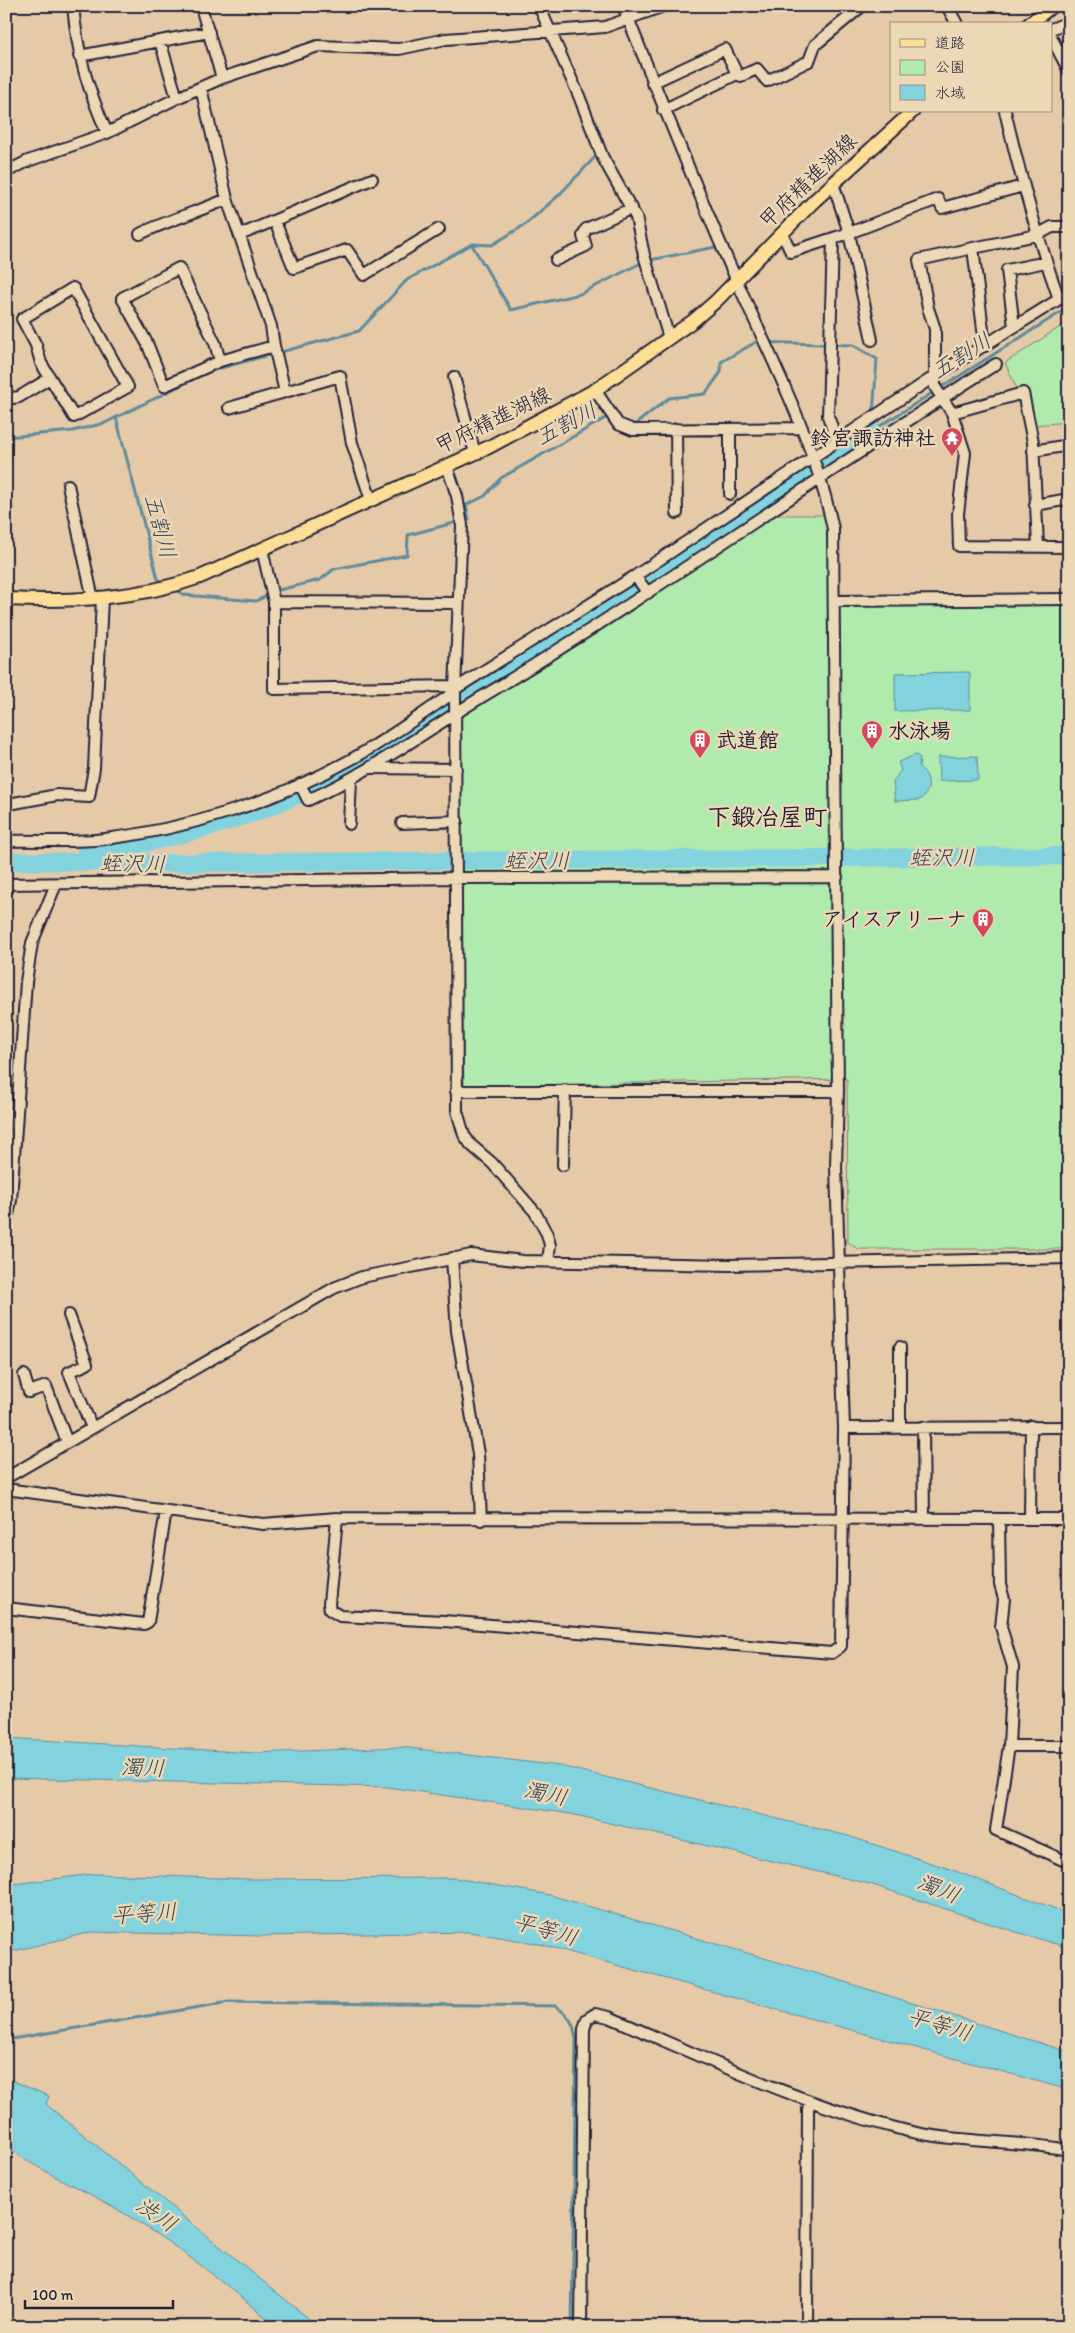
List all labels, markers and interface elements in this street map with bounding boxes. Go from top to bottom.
legend [890,22,1052,112]
text: 道路 [935,34,965,52]
text: 公園 [935,58,965,76]
text: 水域 [935,84,965,102]
street label: 甲府精進湖線 [754,128,862,233]
water label: 五割川 [926,326,996,384]
street label: 甲府精進湖線 [431,381,555,458]
water label: 五割川 [531,396,602,451]
place label: 鈴宮諏訪神社 [810,425,936,450]
temple icon: 鈴宮諏訪神社 [940,426,964,457]
water label: 五割川 [139,491,182,562]
place label: 水泳場 [888,718,951,743]
building icon: 水泳場 [860,719,884,750]
place label: 武道館 [716,727,779,752]
building icon: 武道館 [688,728,712,759]
district label: 下鍛冶屋町 [707,802,827,831]
water label: 蛭沢川 [909,844,975,871]
water label: 蛭沢川 [504,847,570,874]
water label: 蛭沢川 [100,849,166,878]
place label: アイスアリーナ [822,906,967,931]
building icon: アイスアリーナ [971,907,995,938]
water label: 濁川 [121,1753,165,1782]
water label: 濁川 [522,1776,570,1811]
water label: 濁川 [913,1868,964,1909]
water label: 平等川 [110,1898,178,1929]
water label: 平等川 [510,1907,581,1952]
water label: 平等川 [904,2002,975,2047]
water label: 渋川 [131,2191,183,2238]
scale bar [25,2278,172,2310]
text: 100 m [32,2286,74,2304]

